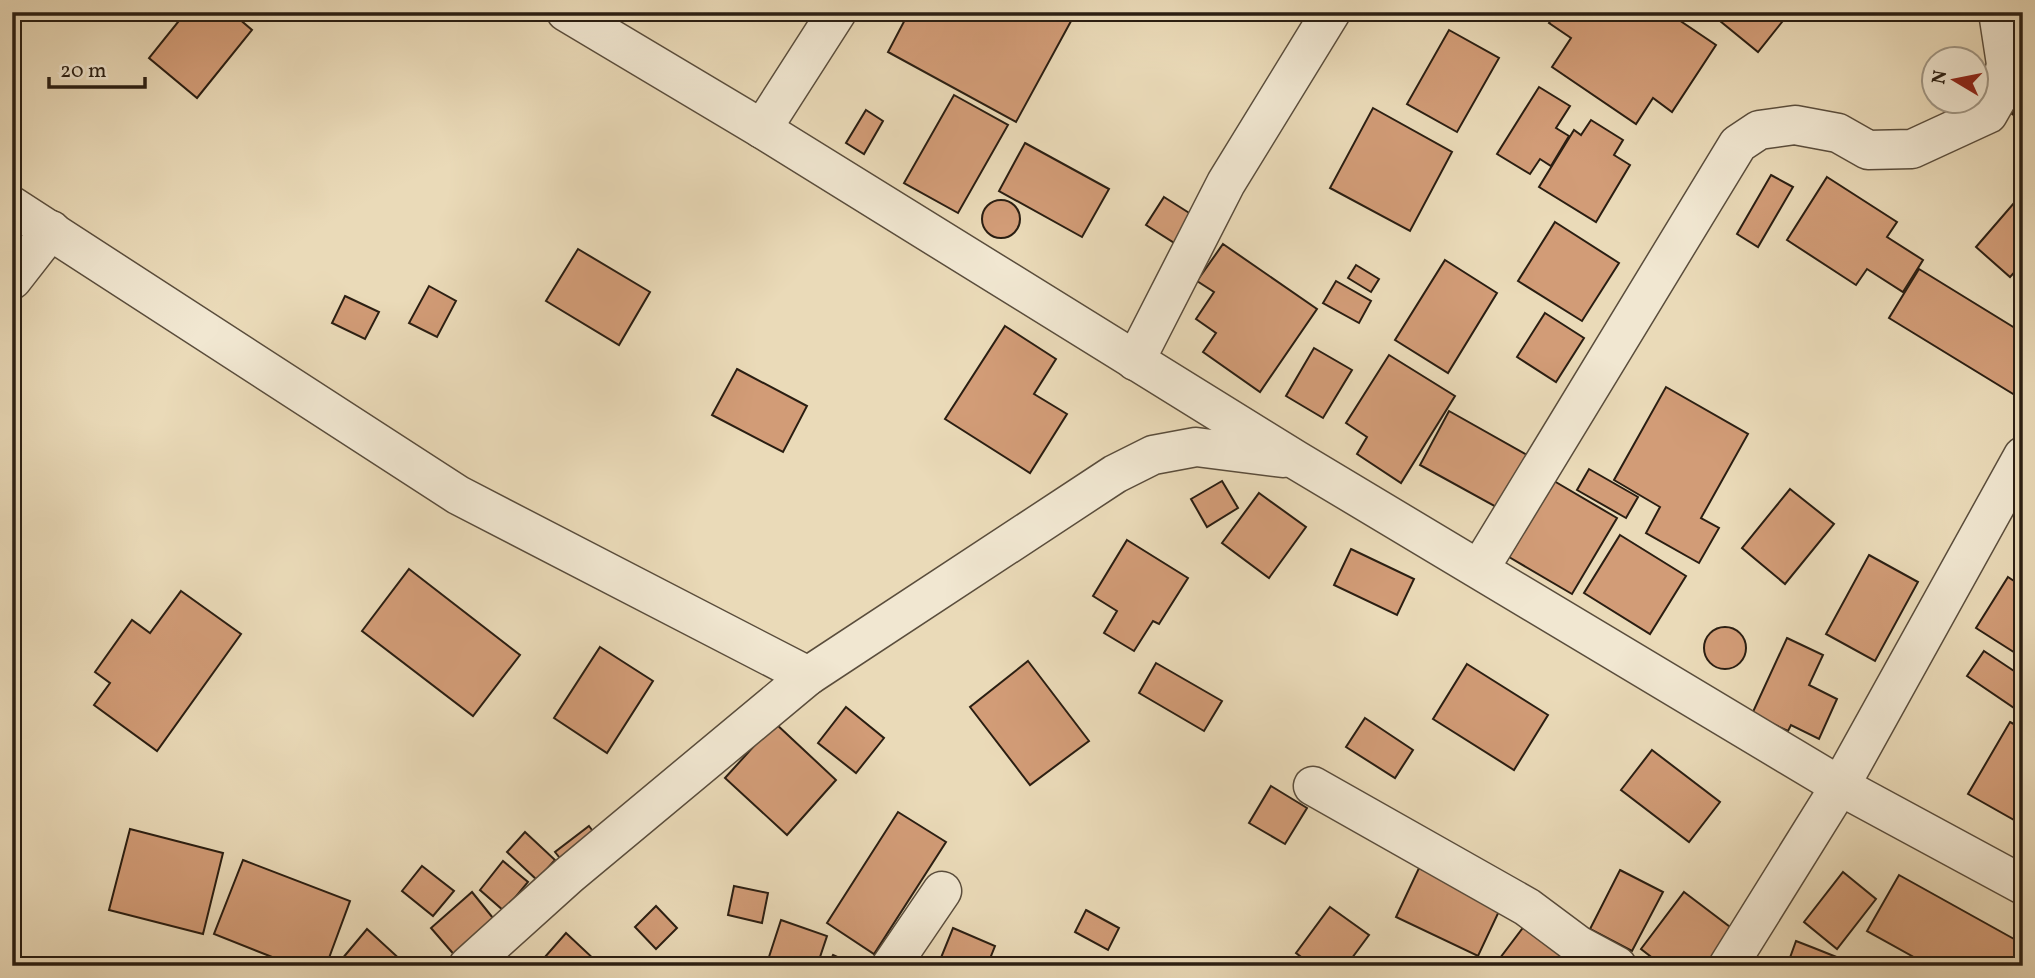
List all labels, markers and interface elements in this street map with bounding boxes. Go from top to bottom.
scale bar [49,46,145,90]
north arrow [1920,46,1990,116]
text: 20 m [60,57,106,86]
text: N [1926,68,1954,86]

